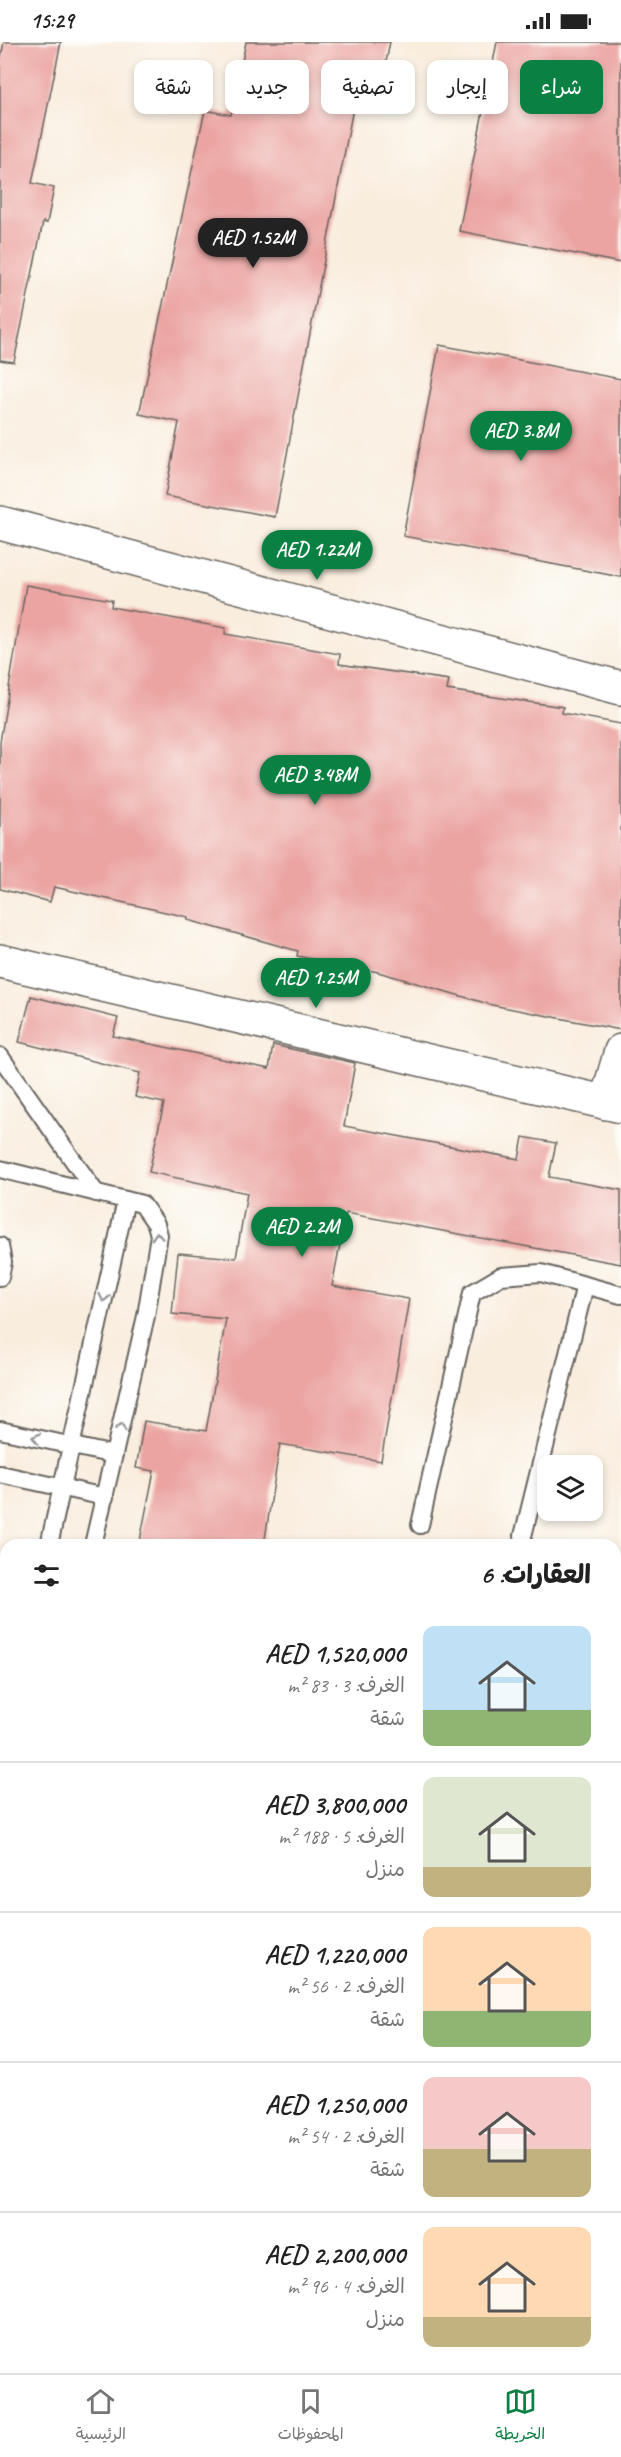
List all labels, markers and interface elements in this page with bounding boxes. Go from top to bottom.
text: 15:29 [30,7,73,35]
chip: شقة [134,60,213,114]
chip: جديد [225,60,309,114]
chip: تصفية [321,60,415,114]
chip: إيجار [427,60,508,114]
chip: شراء [520,60,603,114]
pin: AED 1.52M [184,218,322,269]
text: AED 1.52M [212,225,294,250]
pin: AED 3.8M [459,411,583,462]
text: AED 3.8M [484,418,558,443]
pin: AED 1.22M [248,530,386,581]
text: AED 1.22M [276,537,358,562]
pin: AED 3.48M [246,755,384,806]
text: AED 3.48M [274,762,356,787]
pin: AED 1.25M [247,958,385,1009]
text: AED 1.25M [275,965,357,990]
pin: AED 2.2M [240,1207,364,1258]
text: AED 2.2M [265,1214,339,1239]
one-way arrow [151,1231,164,1240]
one-way arrow [98,1293,111,1303]
one-way arrow [113,1422,126,1432]
one-way arrow [32,1433,42,1446]
map controls [537,1455,603,1521]
button: layers [537,1455,603,1521]
text: العقارات: 6 [480,1558,591,1591]
icon: filters [30,1559,63,1592]
text: AED 1,520,000 [265,1637,405,1670]
icon: home [471,1650,543,1722]
text: الغرف: 3 · 83 m² [287,1673,405,1698]
text: شقة [370,1706,405,1731]
text: AED 3,800,000 [265,1788,405,1821]
icon: home [471,1801,543,1873]
text: الغرف: 5 · 188 m² [278,1824,405,1849]
text: منزل [366,1857,405,1882]
text: AED 1,220,000 [265,1938,405,1971]
icon: home [471,1951,543,2023]
text: الغرف: 2 · 56 m² [287,1974,405,1999]
text: شقة [370,2007,405,2032]
text: AED 1,250,000 [265,2088,405,2121]
icon: home [471,2101,543,2173]
text: الغرف: 2 · 54 m² [287,2124,405,2149]
text: شقة [370,2157,405,2182]
text: AED 2,200,000 [265,2238,405,2271]
icon: home [471,2251,543,2323]
text: الغرف: 4 · 96 m² [287,2274,405,2299]
text: منزل [366,2307,405,2332]
tab: الرئيسية [76,2385,126,2448]
tab: المحفوظات [278,2385,344,2448]
tab: الخريطة [495,2385,545,2448]

